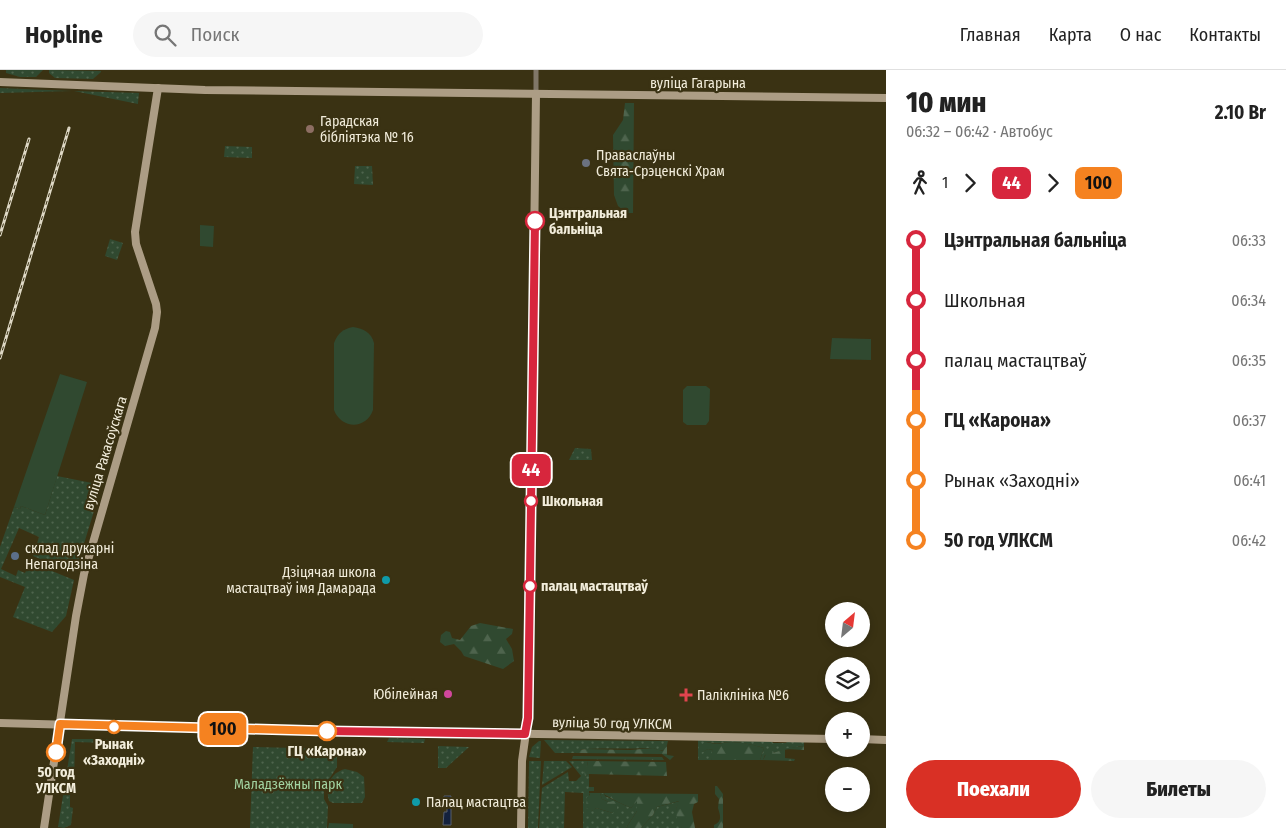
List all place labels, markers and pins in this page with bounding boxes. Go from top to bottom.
place label: Гарадская бібліятэка № 16 [320,113,414,146]
marker: Гарадская бібліятэка № 16 [304,123,316,135]
place label: Праваслаўны Свята-Срэценскі Храм [596,147,725,180]
marker: Праваслаўны Свята-Срэценскі Храм [580,157,592,169]
place label: Цэнтральная бальніца [549,205,627,238]
marker: Цэнтральная бальніца [525,211,545,231]
place label: Школьная [542,493,603,510]
marker: Школьная [524,494,538,508]
place label: склад друкарні Непагодзіна [25,540,114,573]
marker: склад друкарні Непагодзіна [9,550,21,562]
place label: Дзіцячая школа мастацтваў імя Дамарада [226,564,376,597]
marker: Дзіцячая школа мастацтваў імя Дамарада [380,574,392,586]
place label: палац мастацтваў [541,578,648,595]
marker: палац мастацтваў [523,579,537,593]
place label: Юбілейная [373,686,438,703]
place label: Паліклініка №6 [697,687,789,704]
marker: Юбілейная [442,688,454,700]
marker: Паліклініка №6 [679,688,693,702]
marker: Рынак «Заходні» [107,720,121,734]
marker: ГЦ «Карона» [317,721,337,741]
place label: Рынак «Заходні» [83,736,145,769]
marker: 50 год УЛКСМ [46,742,66,762]
place label: ГЦ «Карона» [288,743,366,760]
place label: 50 год УЛКСМ [35,764,76,797]
place label: Палац мастацтва [426,794,526,811]
marker: Палац мастацтва [410,796,422,808]

